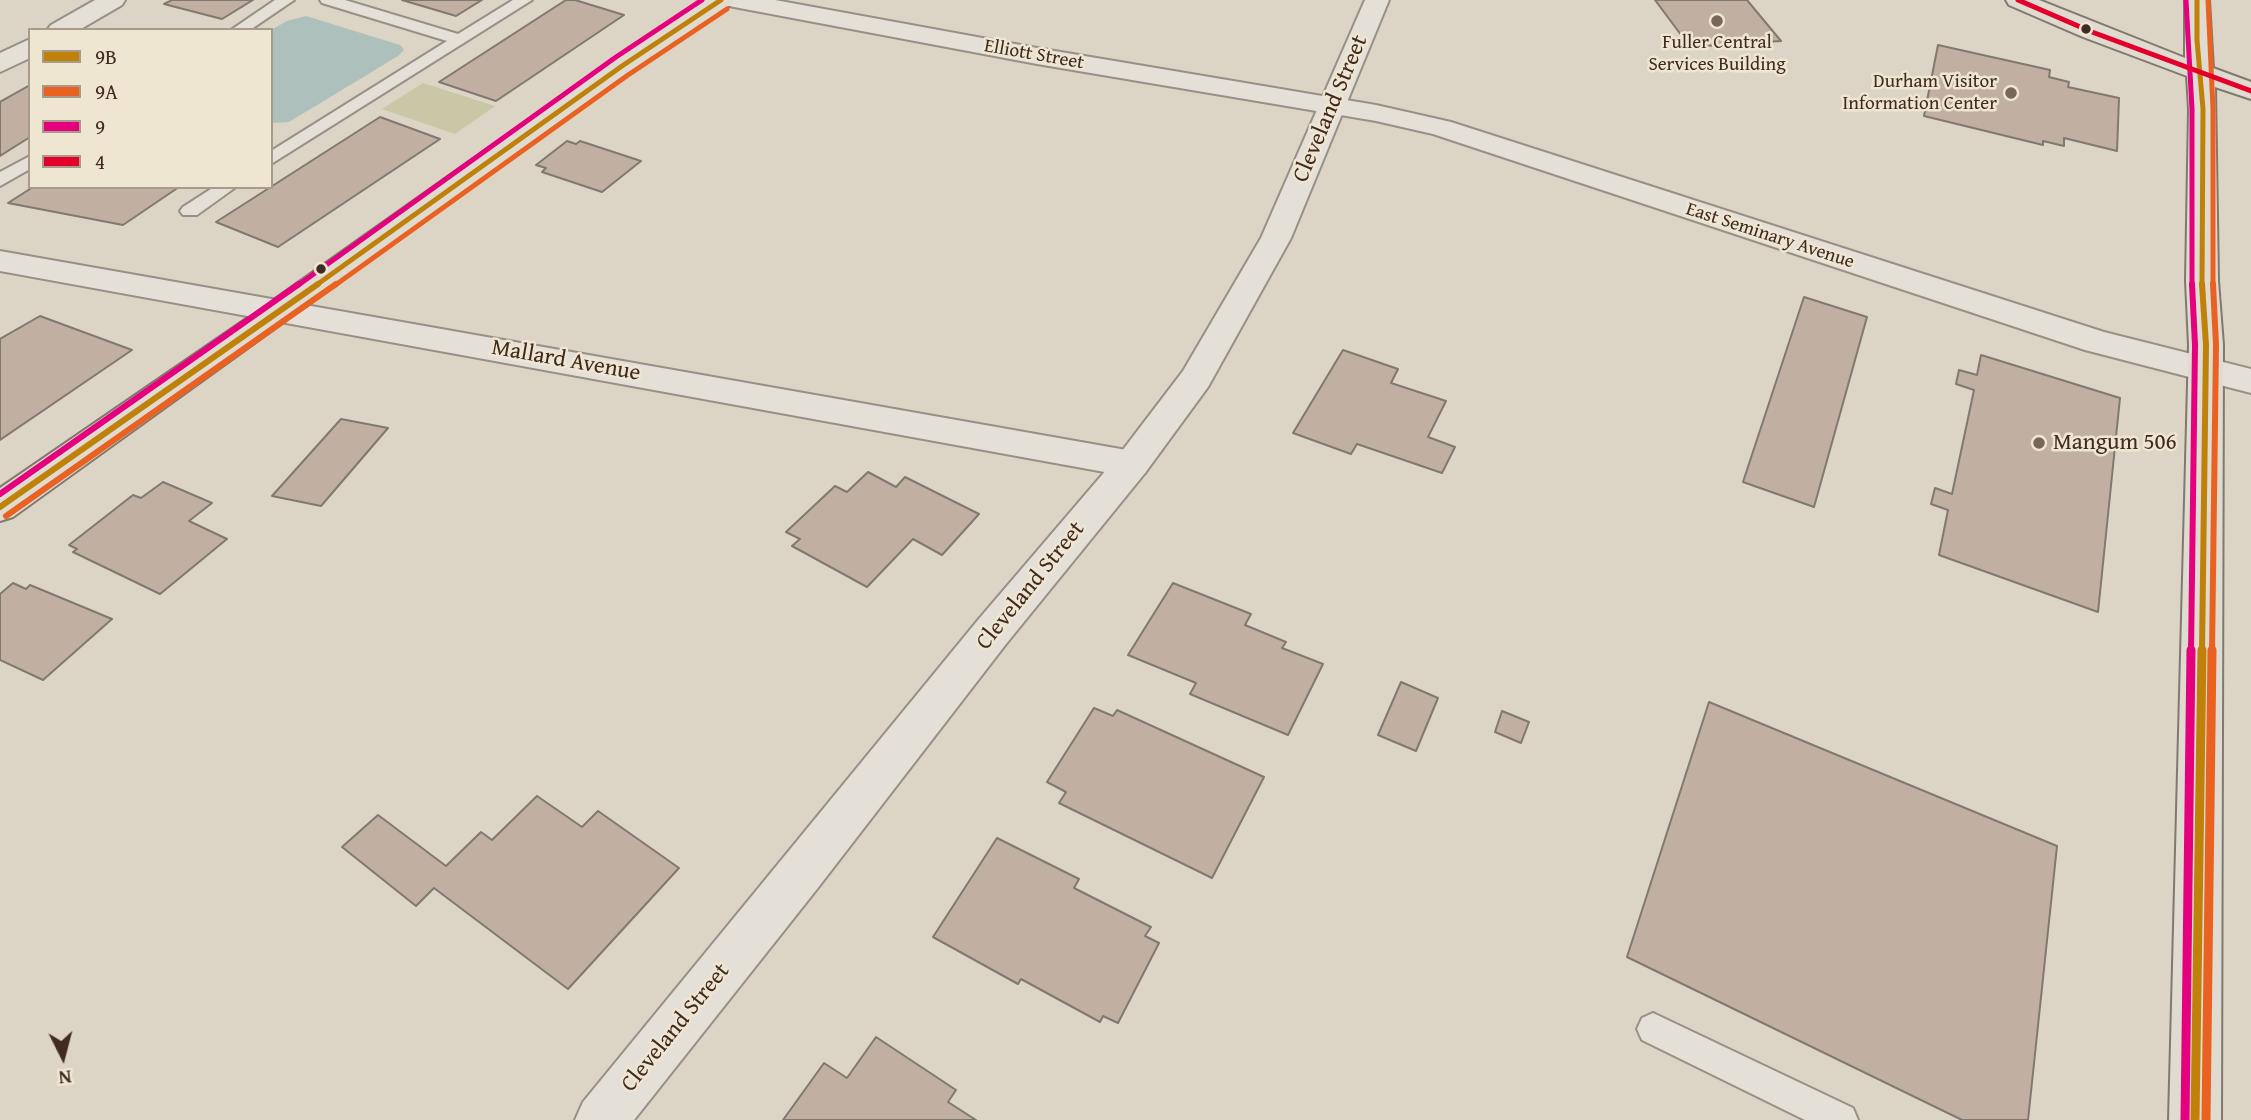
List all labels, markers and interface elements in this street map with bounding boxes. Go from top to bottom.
marker: Fuller Central Services Building [1709,13,1725,29]
unlabelled marker [2079,22,2093,36]
legend [28,28,273,189]
street label: Cleveland Street [1288,31,1374,187]
place label: Fuller Central Services Building [1648,32,1786,76]
street label: Elliott Street [982,35,1086,75]
text: 9B [95,41,117,72]
place label: Durham Visitor Information Center [1842,71,1997,115]
text: 9A [95,76,118,107]
marker: Durham Visitor Information Center [2003,85,2019,101]
text: 9 [95,111,105,142]
text: 4 [95,146,105,177]
street label: East Seminary Avenue [1683,198,1857,274]
unlabelled marker [314,262,328,276]
street label: Mallard Avenue [489,334,643,388]
place label: Mangum 506 [2053,429,2177,457]
marker: Mangum 506 [2031,435,2047,451]
street label: Cleveland Street [971,516,1091,656]
street label: Cleveland Street [616,958,736,1098]
north arrow [28,1022,98,1092]
text: N [57,1063,73,1092]

